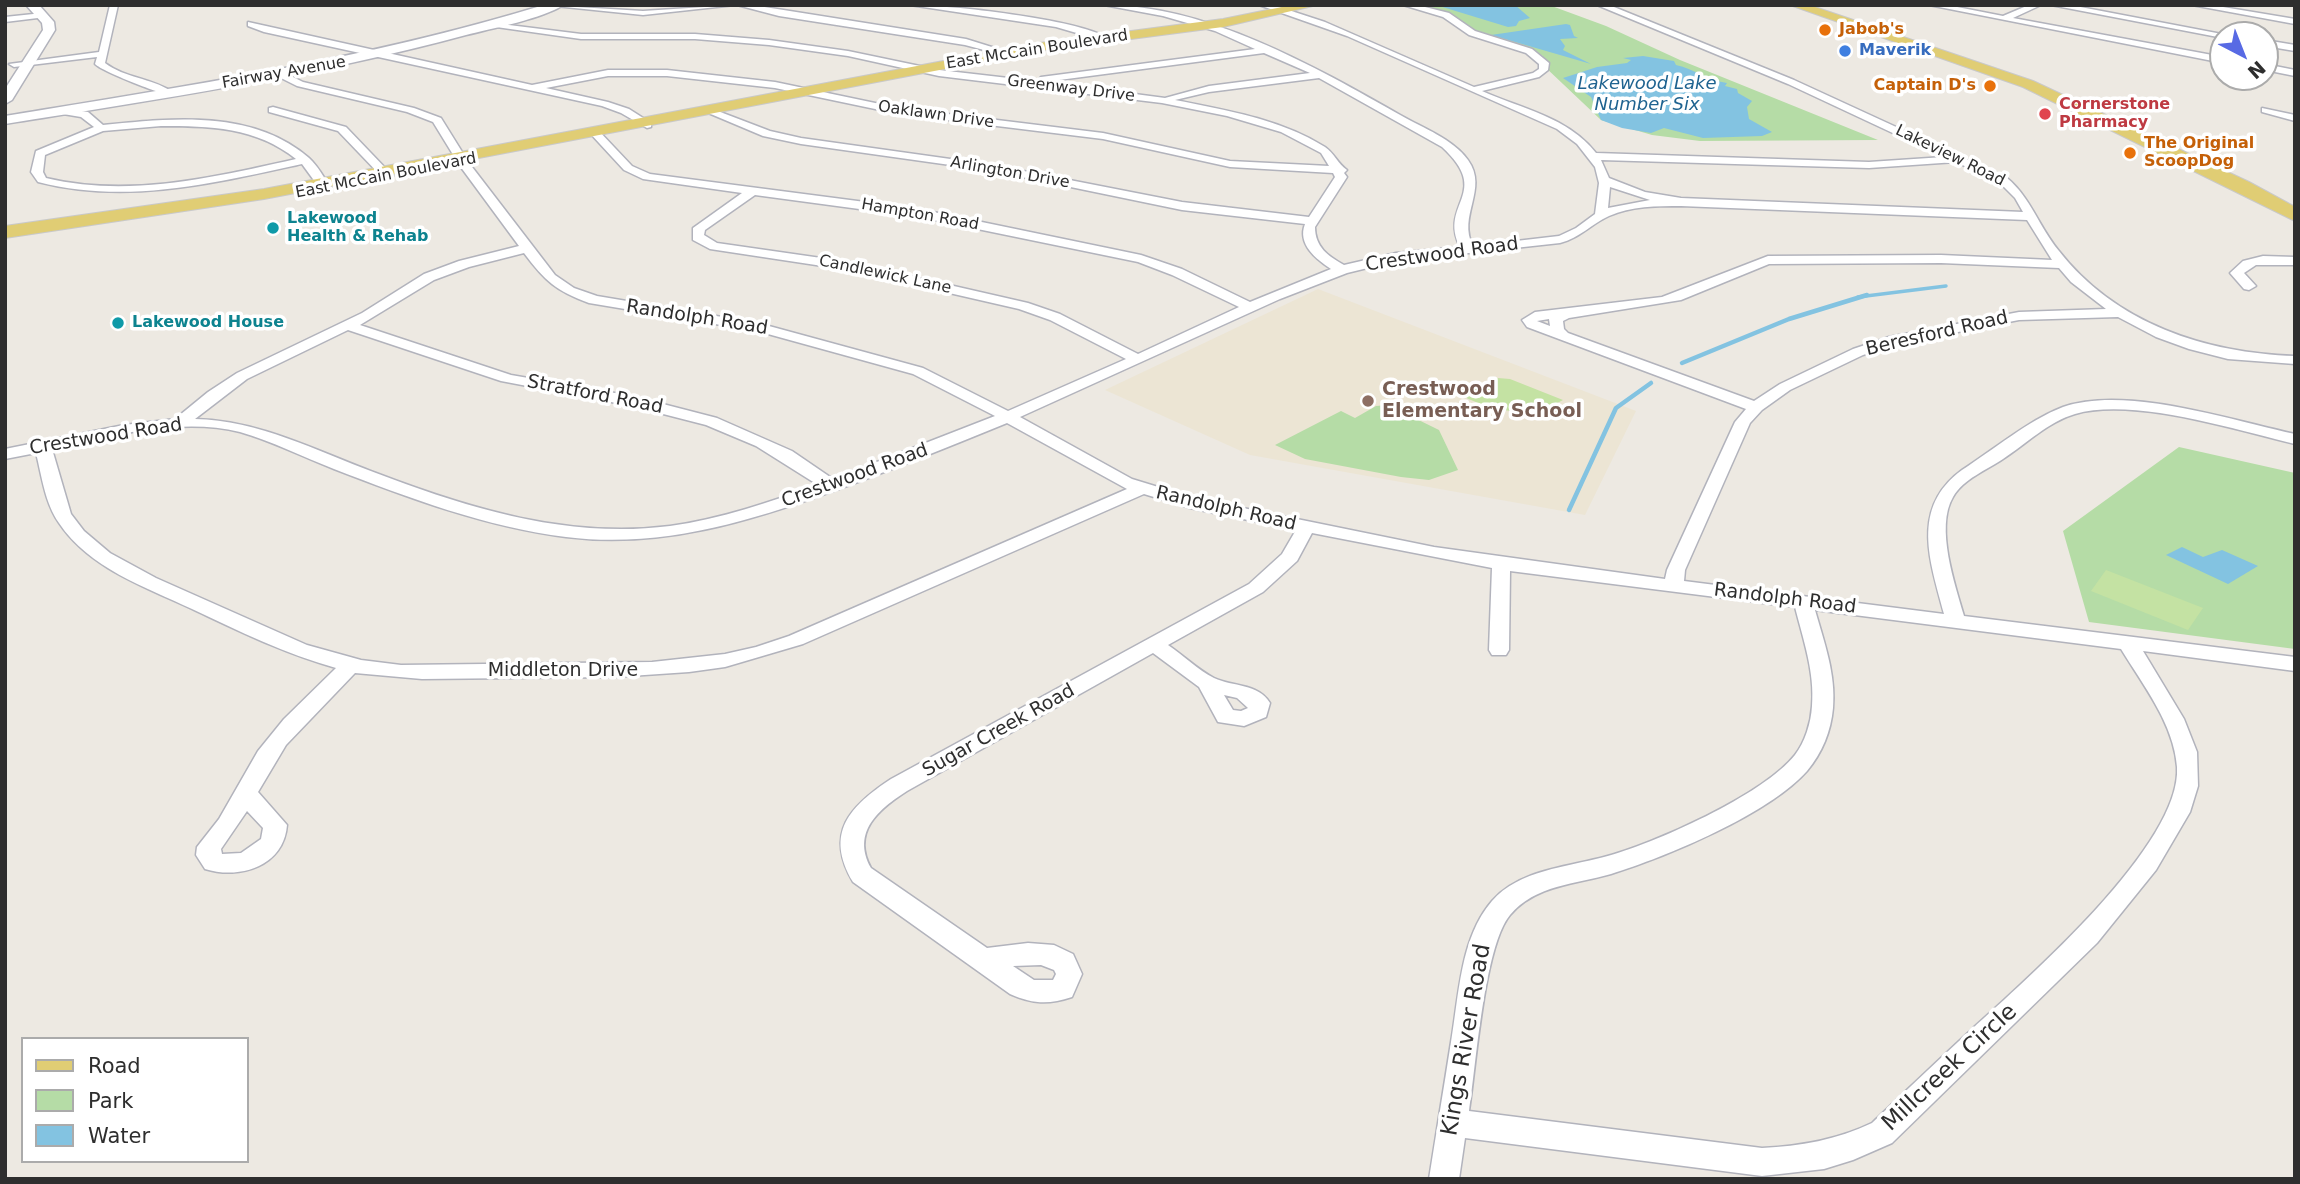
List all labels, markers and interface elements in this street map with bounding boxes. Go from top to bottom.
place label: Jabob's [1839,20,1904,40]
north arrow [2209,21,2279,91]
marker: Jabob's [1817,22,1833,38]
street label: East McCain Boulevard [945,26,1129,74]
place label: Maverik [1859,41,1931,61]
marker: Maverik [1837,43,1853,59]
street label: Fairway Avenue [221,53,347,93]
text: N [2243,57,2270,84]
street label: Greenway Drive [1006,72,1136,106]
water label: Lakewood Lake Number Six [1577,73,1717,116]
place label: Captain D's [1873,76,1976,96]
marker: Captain D's [1982,78,1998,94]
place label: Cornerstone Pharmacy [2059,95,2170,133]
street label: Oaklawn Drive [877,97,995,133]
marker: Cornerstone Pharmacy [2037,106,2053,122]
street label: Lakeview Road [1892,121,2008,191]
place label: The Original ScoopDog [2144,134,2254,172]
marker: The Original ScoopDog [2122,145,2138,161]
street label: East McCain Boulevard [294,149,478,203]
street label: Arlington Drive [949,153,1071,193]
street label: Hampton Road [860,195,980,235]
place label: Lakewood Health & Rehab [287,209,428,247]
marker: Lakewood Health & Rehab [265,220,281,236]
street label: Crestwood Road [1364,233,1520,277]
street label: Candlewick Lane [817,252,953,298]
street label: Randolph Road [624,296,770,340]
street label: Beresford Road [1864,307,2010,361]
place label: Lakewood House [132,313,284,333]
marker: Lakewood House [110,315,126,331]
street label: Stratford Road [525,371,665,419]
place label: Crestwood Elementary School [1382,379,1582,423]
marker: Crestwood Elementary School [1360,393,1376,409]
street label: Crestwood Road [28,414,184,460]
street label: Crestwood Road [779,439,931,513]
street label: Randolph Road [1154,482,1298,536]
street label: Randolph Road [1713,579,1857,619]
street label: Middleton Drive [488,660,638,682]
street label: Sugar Creek Road [919,680,1079,782]
street label: Kings River Road [1437,942,1497,1138]
street label: Millcreek Circle [1877,999,2023,1137]
legend [21,1037,248,1163]
text: Road [88,1054,141,1078]
text: Park [88,1089,133,1113]
text: Water [88,1124,150,1148]

